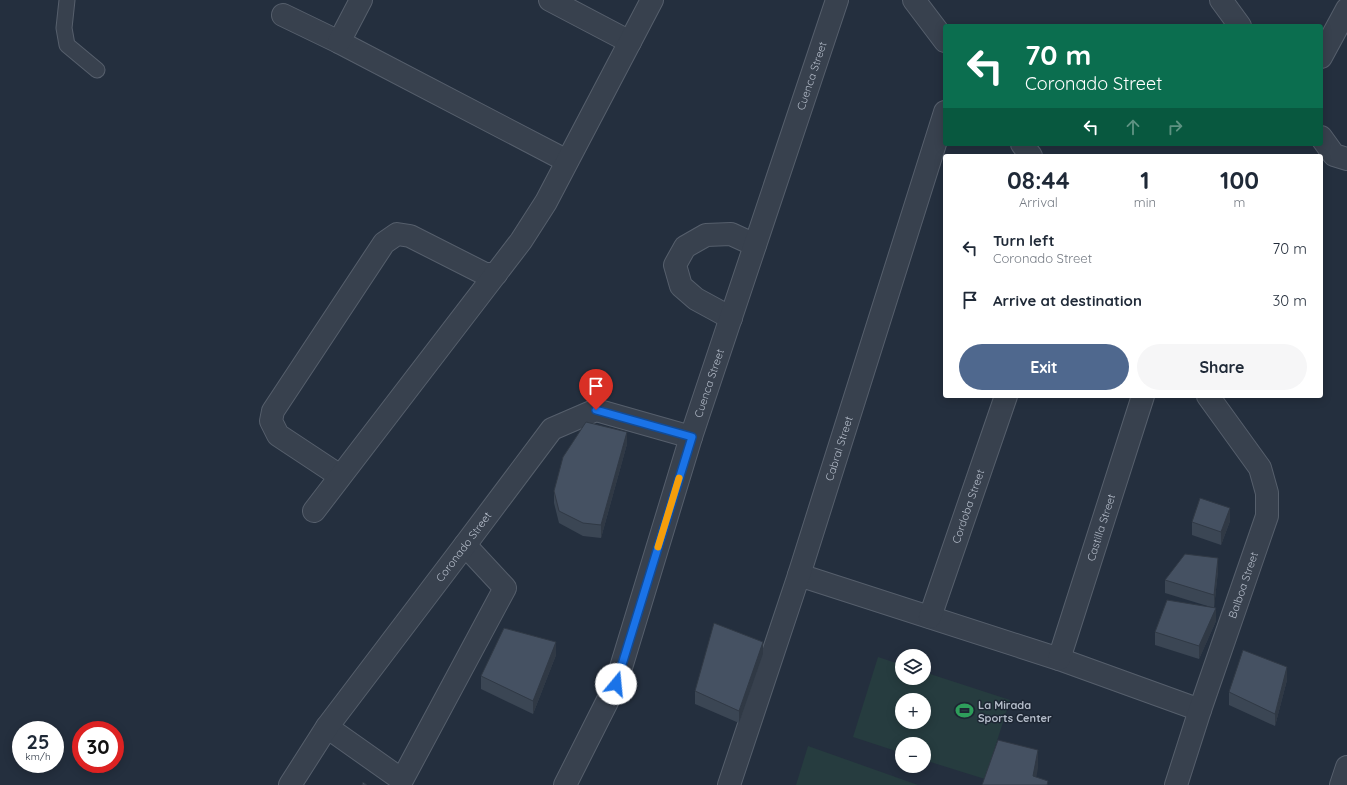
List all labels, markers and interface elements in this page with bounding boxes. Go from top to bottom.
text: 70 m [1025,37,1091,72]
street label: Cuenca Street [794,40,830,112]
icon: left [959,40,1011,92]
text: Coronado Street [1025,72,1162,95]
icon: left [1080,116,1102,138]
icon: ahead [1122,116,1144,138]
icon: right [1164,116,1186,138]
text: 08:44 [1007,165,1070,195]
text: 1 [1140,165,1150,195]
text: 100 [1220,165,1259,195]
text: Arrival [1019,194,1058,210]
text: min [1134,194,1156,210]
text: m [1234,194,1245,210]
text: Turn left [993,231,1055,250]
icon: left [959,237,981,259]
text: 70 m [1273,239,1307,258]
text: Coronado Street [993,250,1092,266]
icon: arrive [959,289,981,311]
text: Arrive at destination [993,291,1142,310]
text: 30 m [1272,291,1307,310]
button: Exit [959,344,1129,390]
button: Share [1137,344,1307,390]
street label: Cuenca Street [691,347,727,419]
pin [579,369,613,410]
icon: arrive [585,375,607,397]
street label: Cabral Street [822,414,856,483]
street label: Cordoba Street [949,467,987,545]
street label: Castilla Street [1084,492,1118,563]
street label: Coronado Street [433,509,495,584]
street label: Balboa Street [1225,550,1261,620]
map controls [895,649,931,773]
button: layers [895,649,931,685]
position arrow [595,663,637,705]
button: + [895,693,931,729]
place label: La Mirada Sports Center [978,698,1052,725]
sports icon: La Mirada Sports Center [955,701,975,721]
speed limit sign: 30 [72,721,124,773]
text: 25 [27,729,49,754]
button: − [895,737,931,773]
text: km/h [25,750,51,763]

